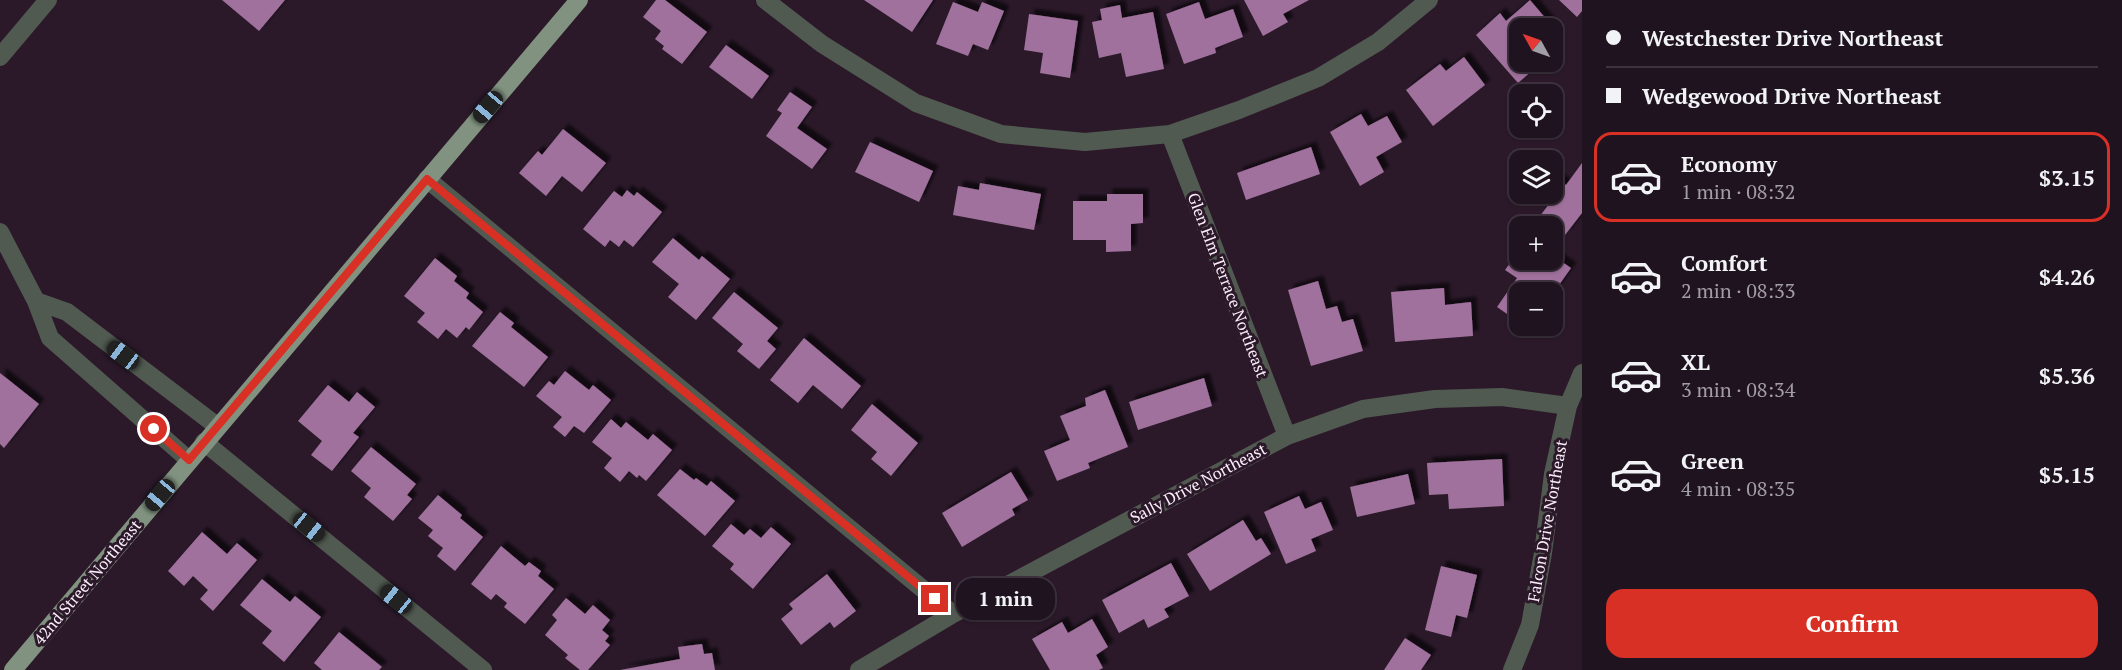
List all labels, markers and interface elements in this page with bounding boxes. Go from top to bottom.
north arrow [1509,18,1563,72]
map controls [1509,18,1563,336]
text: Westchester Drive Northeast [1642,23,1943,52]
text: Wedgewood Drive Northeast [1642,81,1941,110]
button: locate [1509,84,1563,138]
car [470,87,506,127]
text: Economy [1681,149,1777,178]
button: layers [1509,150,1563,204]
icon: car [1609,150,1663,204]
text: $3.15 [2039,163,2095,192]
text: 1 min · 08:32 [1681,178,1795,205]
street label: Glen Elm Terrace Northeast [1183,189,1274,381]
button: + [1509,216,1563,270]
text: Comfort [1681,248,1767,277]
icon: car [1609,249,1663,303]
text: $4.26 [2039,262,2095,291]
text: 2 min · 08:33 [1681,277,1795,304]
button: − [1509,282,1563,336]
car [103,337,143,373]
text: XL [1681,347,1710,376]
icon: car [1609,348,1663,402]
text: $5.36 [2039,361,2095,390]
text: 3 min · 08:34 [1681,376,1795,403]
route start [140,415,167,442]
street label: Sally Drive Northeast [1126,438,1270,528]
street label: Falcon Drive Northeast [1522,438,1572,604]
text: Green [1681,446,1744,475]
icon: car [1609,447,1663,501]
text: $5.15 [2039,460,2095,489]
car [142,475,178,515]
text: 4 min · 08:35 [1681,475,1795,502]
car [289,509,329,545]
street label: 42nd Street Northeast [28,515,146,649]
callout: 1 min [956,578,1055,620]
car [376,581,416,617]
route end [921,585,948,612]
text: 1 min [978,585,1033,612]
button: Confirm [1606,589,2098,658]

